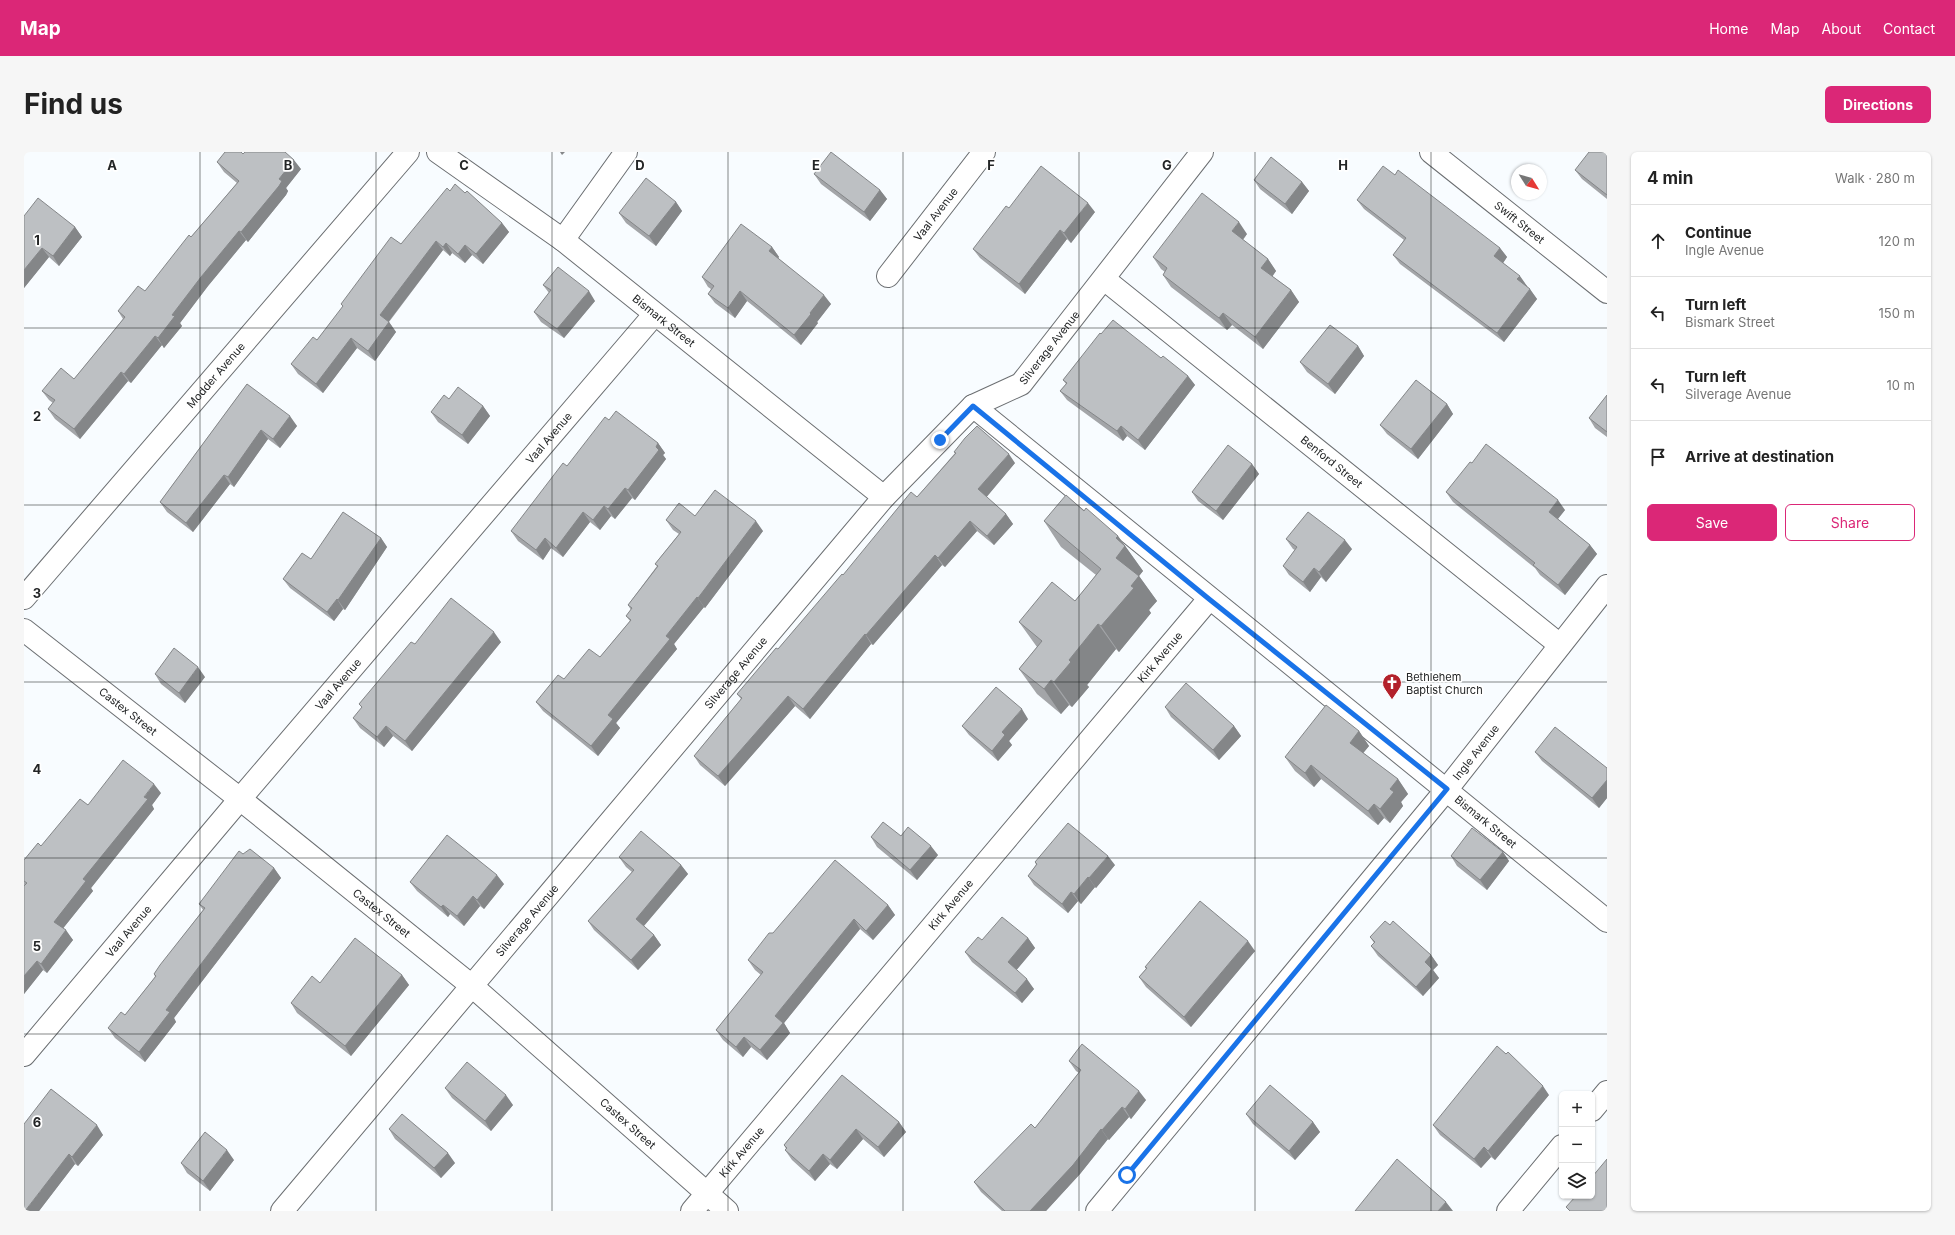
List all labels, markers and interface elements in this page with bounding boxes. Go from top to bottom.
text: Map [20,17,61,40]
text: Home [1709,20,1748,37]
text: Map [1770,20,1800,37]
text: About [1822,20,1861,37]
text: Contact [1883,20,1935,37]
button: Directions [1825,86,1931,123]
text: Find us [24,87,123,121]
text: A [107,157,117,173]
text: B [284,157,293,173]
text: C [459,157,469,173]
text: D [635,157,645,173]
text: E [812,157,820,173]
text: F [987,157,995,173]
text: G [1162,157,1172,173]
text: H [1338,157,1348,173]
north arrow [1511,164,1547,200]
text: 4 min [1647,168,1693,188]
text: Walk · 280 m [1835,170,1915,186]
street label: Vaal Avenue [911,185,961,244]
street label: Swift Street [1492,198,1548,247]
text: Continue [1685,223,1752,242]
icon: ahead [1647,230,1669,252]
text: 1 [34,232,40,248]
text: 120 m [1879,233,1915,249]
text: Ingle Avenue [1685,242,1764,258]
street label: Bismark Street [630,291,698,350]
text: Turn left [1685,295,1746,314]
icon: left [1647,302,1669,324]
text: 150 m [1879,305,1915,321]
street label: Silverage Avenue [1016,308,1083,388]
text: Bismark Street [1685,314,1775,330]
street label: Modder Avenue [184,339,248,411]
text: Turn left [1685,367,1746,386]
icon: left [1647,374,1669,396]
text: 10 m [1886,377,1915,393]
text: Silverage Avenue [1685,386,1791,402]
text: 2 [33,408,41,424]
street label: Vaal Avenue [523,409,575,467]
route end [931,431,949,449]
street label: Benford Street [1298,433,1366,491]
icon: arrive [1647,446,1669,468]
text: Arrive at destination [1685,447,1834,466]
button: Save [1647,504,1777,541]
button: Share [1785,504,1915,541]
text: 3 [33,585,41,601]
street label: Kirk Avenue [1134,629,1185,686]
street label: Silverage Avenue [701,634,770,712]
street label: Vaal Avenue [312,655,364,713]
place label: Bethlehem Baptist Church [1406,670,1483,697]
church icon: Bethlehem Baptist Church [1381,672,1403,700]
street label: Castex Street [96,684,160,739]
street label: Ingle Avenue [1450,722,1502,783]
text: 4 [33,761,42,777]
street label: Bismark Street [1452,792,1520,851]
street label: Kirk Avenue [925,876,976,933]
street label: Silverage Avenue [493,882,561,959]
street label: Castex Street [350,886,413,941]
street label: Vaal Avenue [103,902,154,960]
text: 5 [33,938,41,954]
map controls [1559,1091,1595,1199]
button: + [1559,1091,1595,1127]
street label: Castex Street [597,1095,659,1152]
text: 6 [33,1114,41,1130]
street label: Kirk Avenue [716,1124,767,1181]
button: − [1559,1127,1595,1163]
button: layers [1559,1163,1595,1199]
route start [1118,1166,1136,1184]

